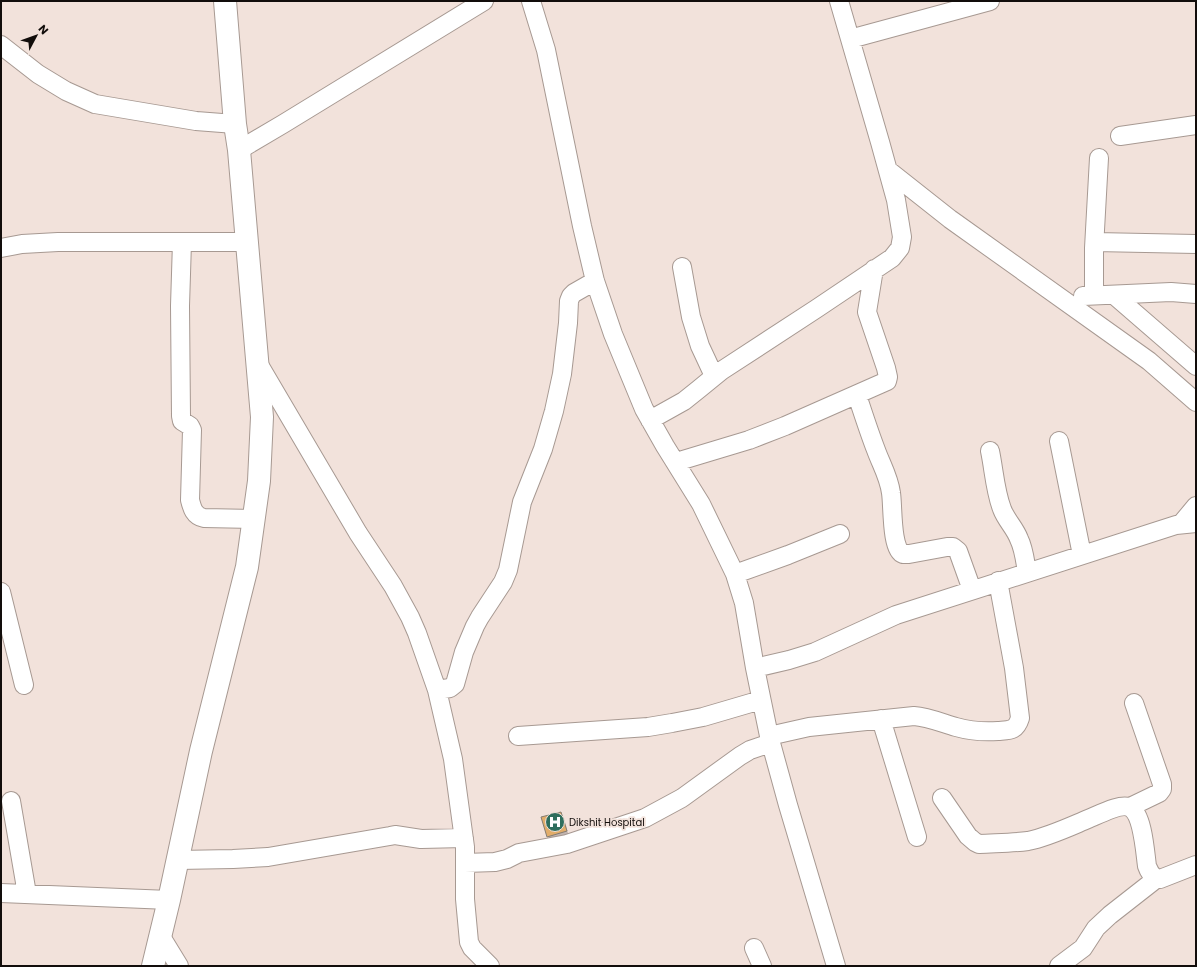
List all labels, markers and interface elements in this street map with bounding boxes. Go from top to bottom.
north arrow [16,16,56,56]
text: N [35,21,52,38]
hospital icon: Dikshit Hospital [544,811,566,833]
place label: Dikshit Hospital [569,815,645,830]

